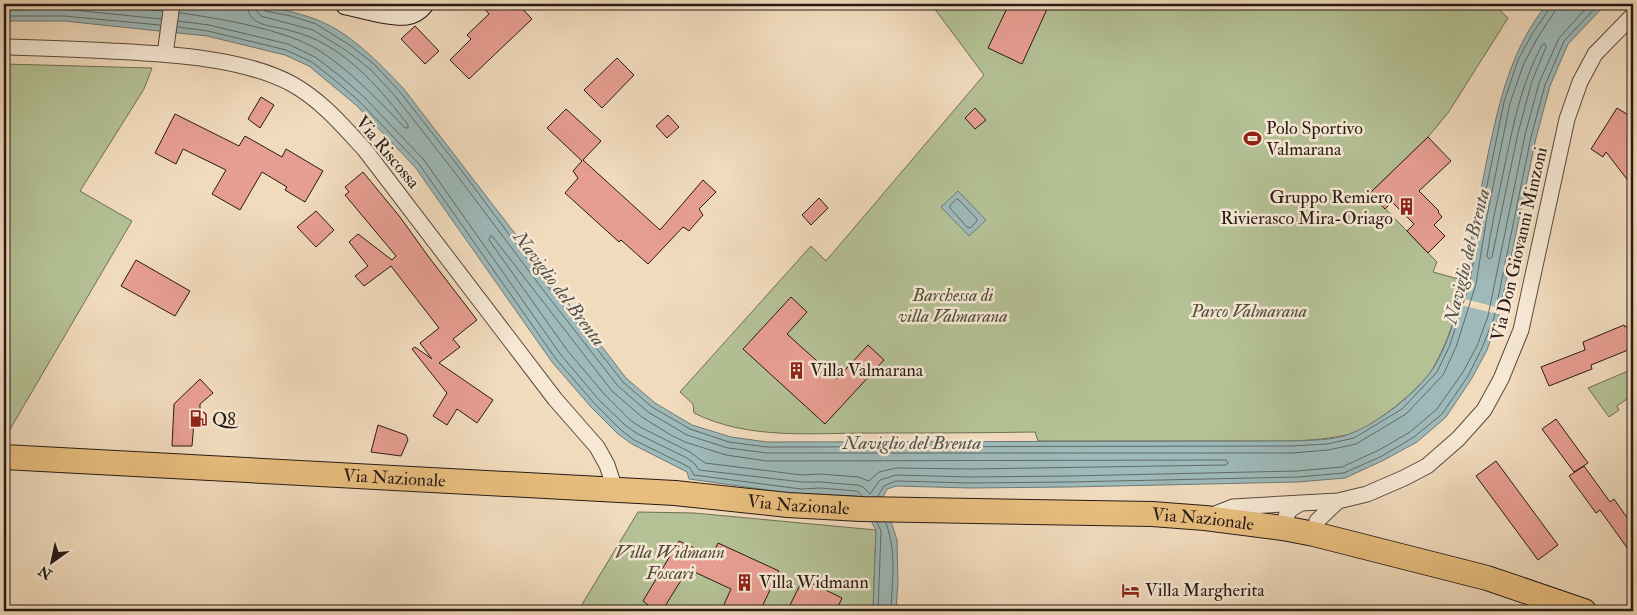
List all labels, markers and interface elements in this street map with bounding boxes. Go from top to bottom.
street label: Via Riscossa [350,111,425,194]
place label: Polo Sportivo Valmarana [1266,117,1363,161]
sports icon: Polo Sportivo Valmarana [1242,128,1262,148]
street label: Via Don Giovanni Minzoni [1486,145,1553,343]
place label: Gruppo Remiero Rivierasco Mira-Oriago [1220,186,1393,230]
water label: Naviglio del Brenta [1438,186,1495,327]
building icon: Gruppo Remiero Rivierasco Mira-Oriago [1397,197,1417,217]
water label: Naviglio del Brenta [507,225,611,351]
park label: Barchessa di villa Valmarana [898,284,1008,328]
park label: Parco Valmarana [1190,300,1307,323]
place label: Villa Valmarana [810,359,924,382]
building icon: Villa Valmarana [786,360,806,380]
place label: Q8 [212,408,239,431]
fuel station icon: Q8 [188,409,208,429]
water label: Naviglio del Brenta [842,431,981,455]
street label: Via Nazionale [343,464,447,493]
street label: Via Nazionale [746,490,851,520]
street label: Via Nazionale [1151,503,1256,536]
north arrow [28,538,78,588]
park label: Villa Widmann Foscari [615,541,725,585]
text: N [35,562,56,584]
place label: Villa Widmann [759,571,869,594]
building icon: Villa Widmann [735,572,755,592]
place label: Villa Margherita [1145,579,1265,602]
hotel icon: Villa Margherita [1121,580,1141,600]

